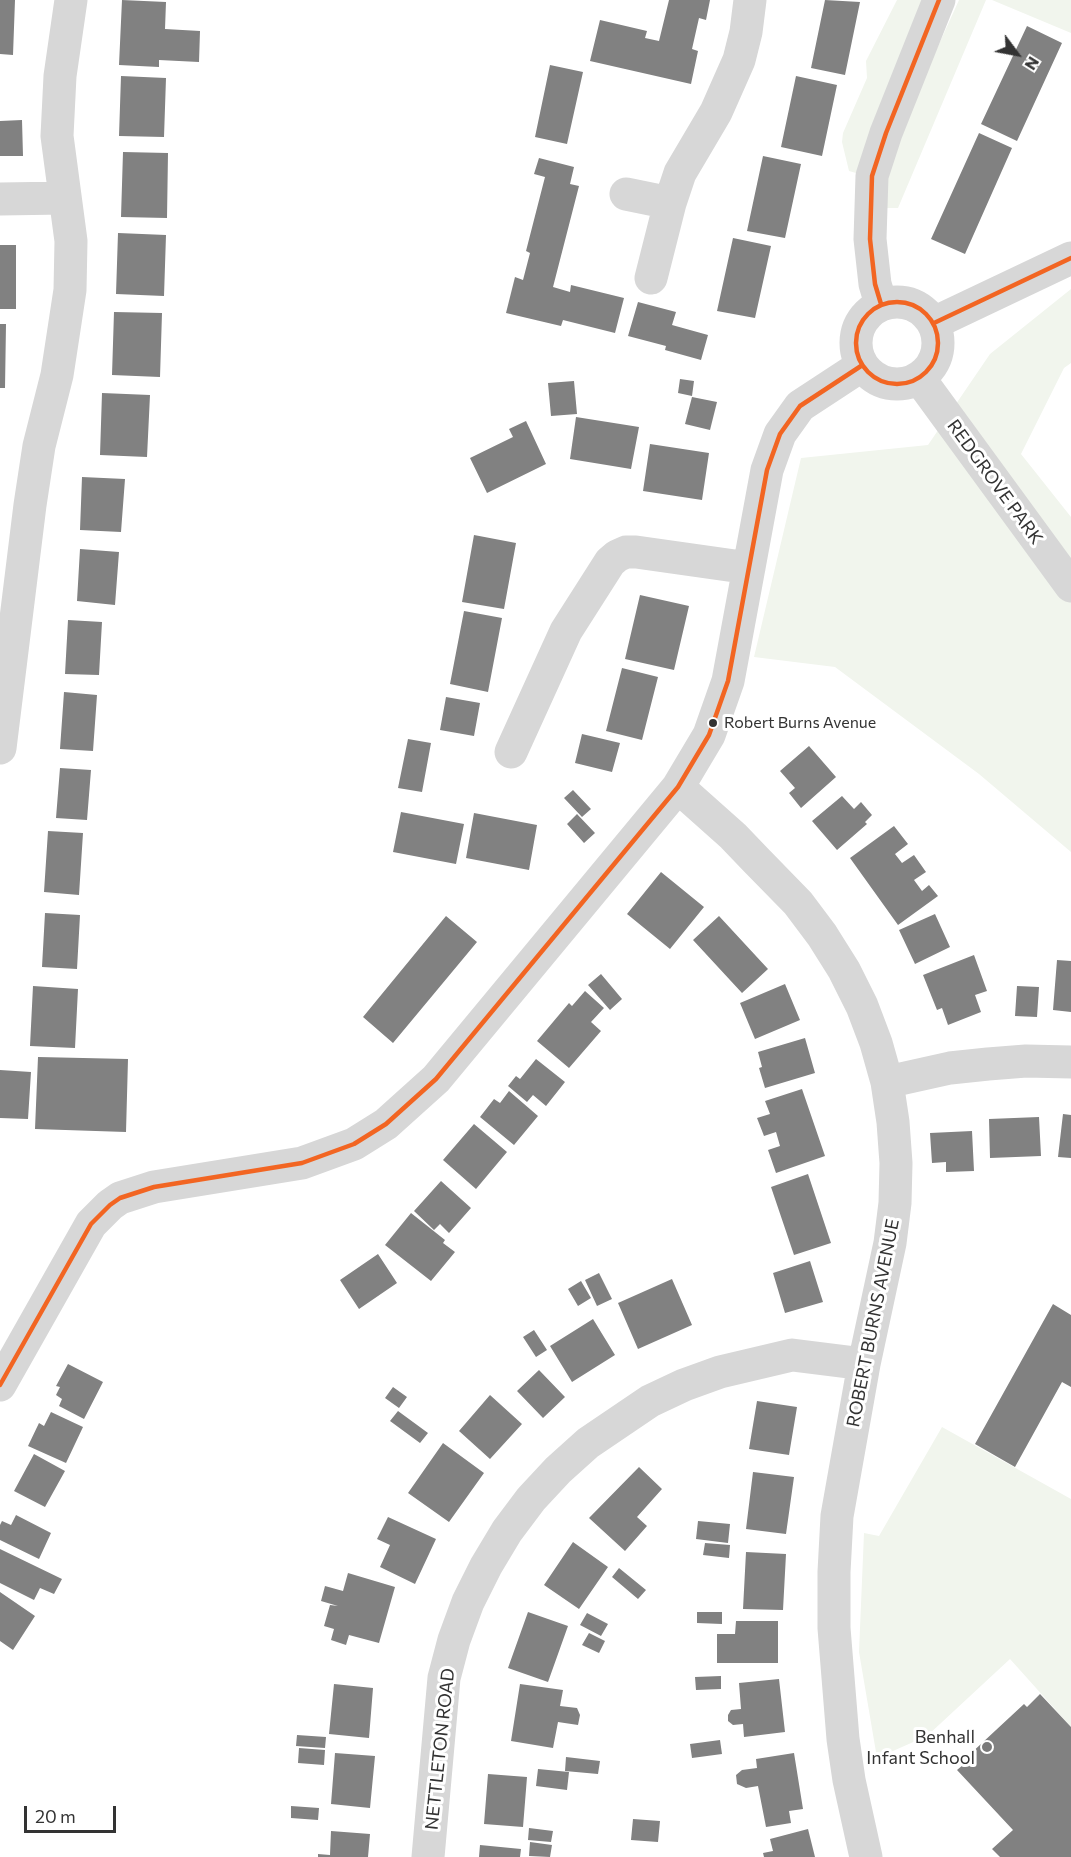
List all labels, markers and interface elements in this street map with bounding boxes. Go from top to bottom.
north arrow [987,24,1047,84]
text: N [1021,54,1044,74]
street label: REDGROVE PARK [943,416,1047,548]
place label: Robert Burns Avenue [724,713,876,733]
marker: Robert Burns Avenue [707,717,719,729]
street label: ROBERT BURNS AVENUE [842,1217,904,1429]
street label: NETTLETON ROAD [421,1667,459,1831]
place label: Benhall Infant School [866,1726,975,1768]
marker: Benhall Infant School [980,1740,994,1754]
scale bar [27,1794,118,1832]
text: 20 m [35,1805,76,1827]

